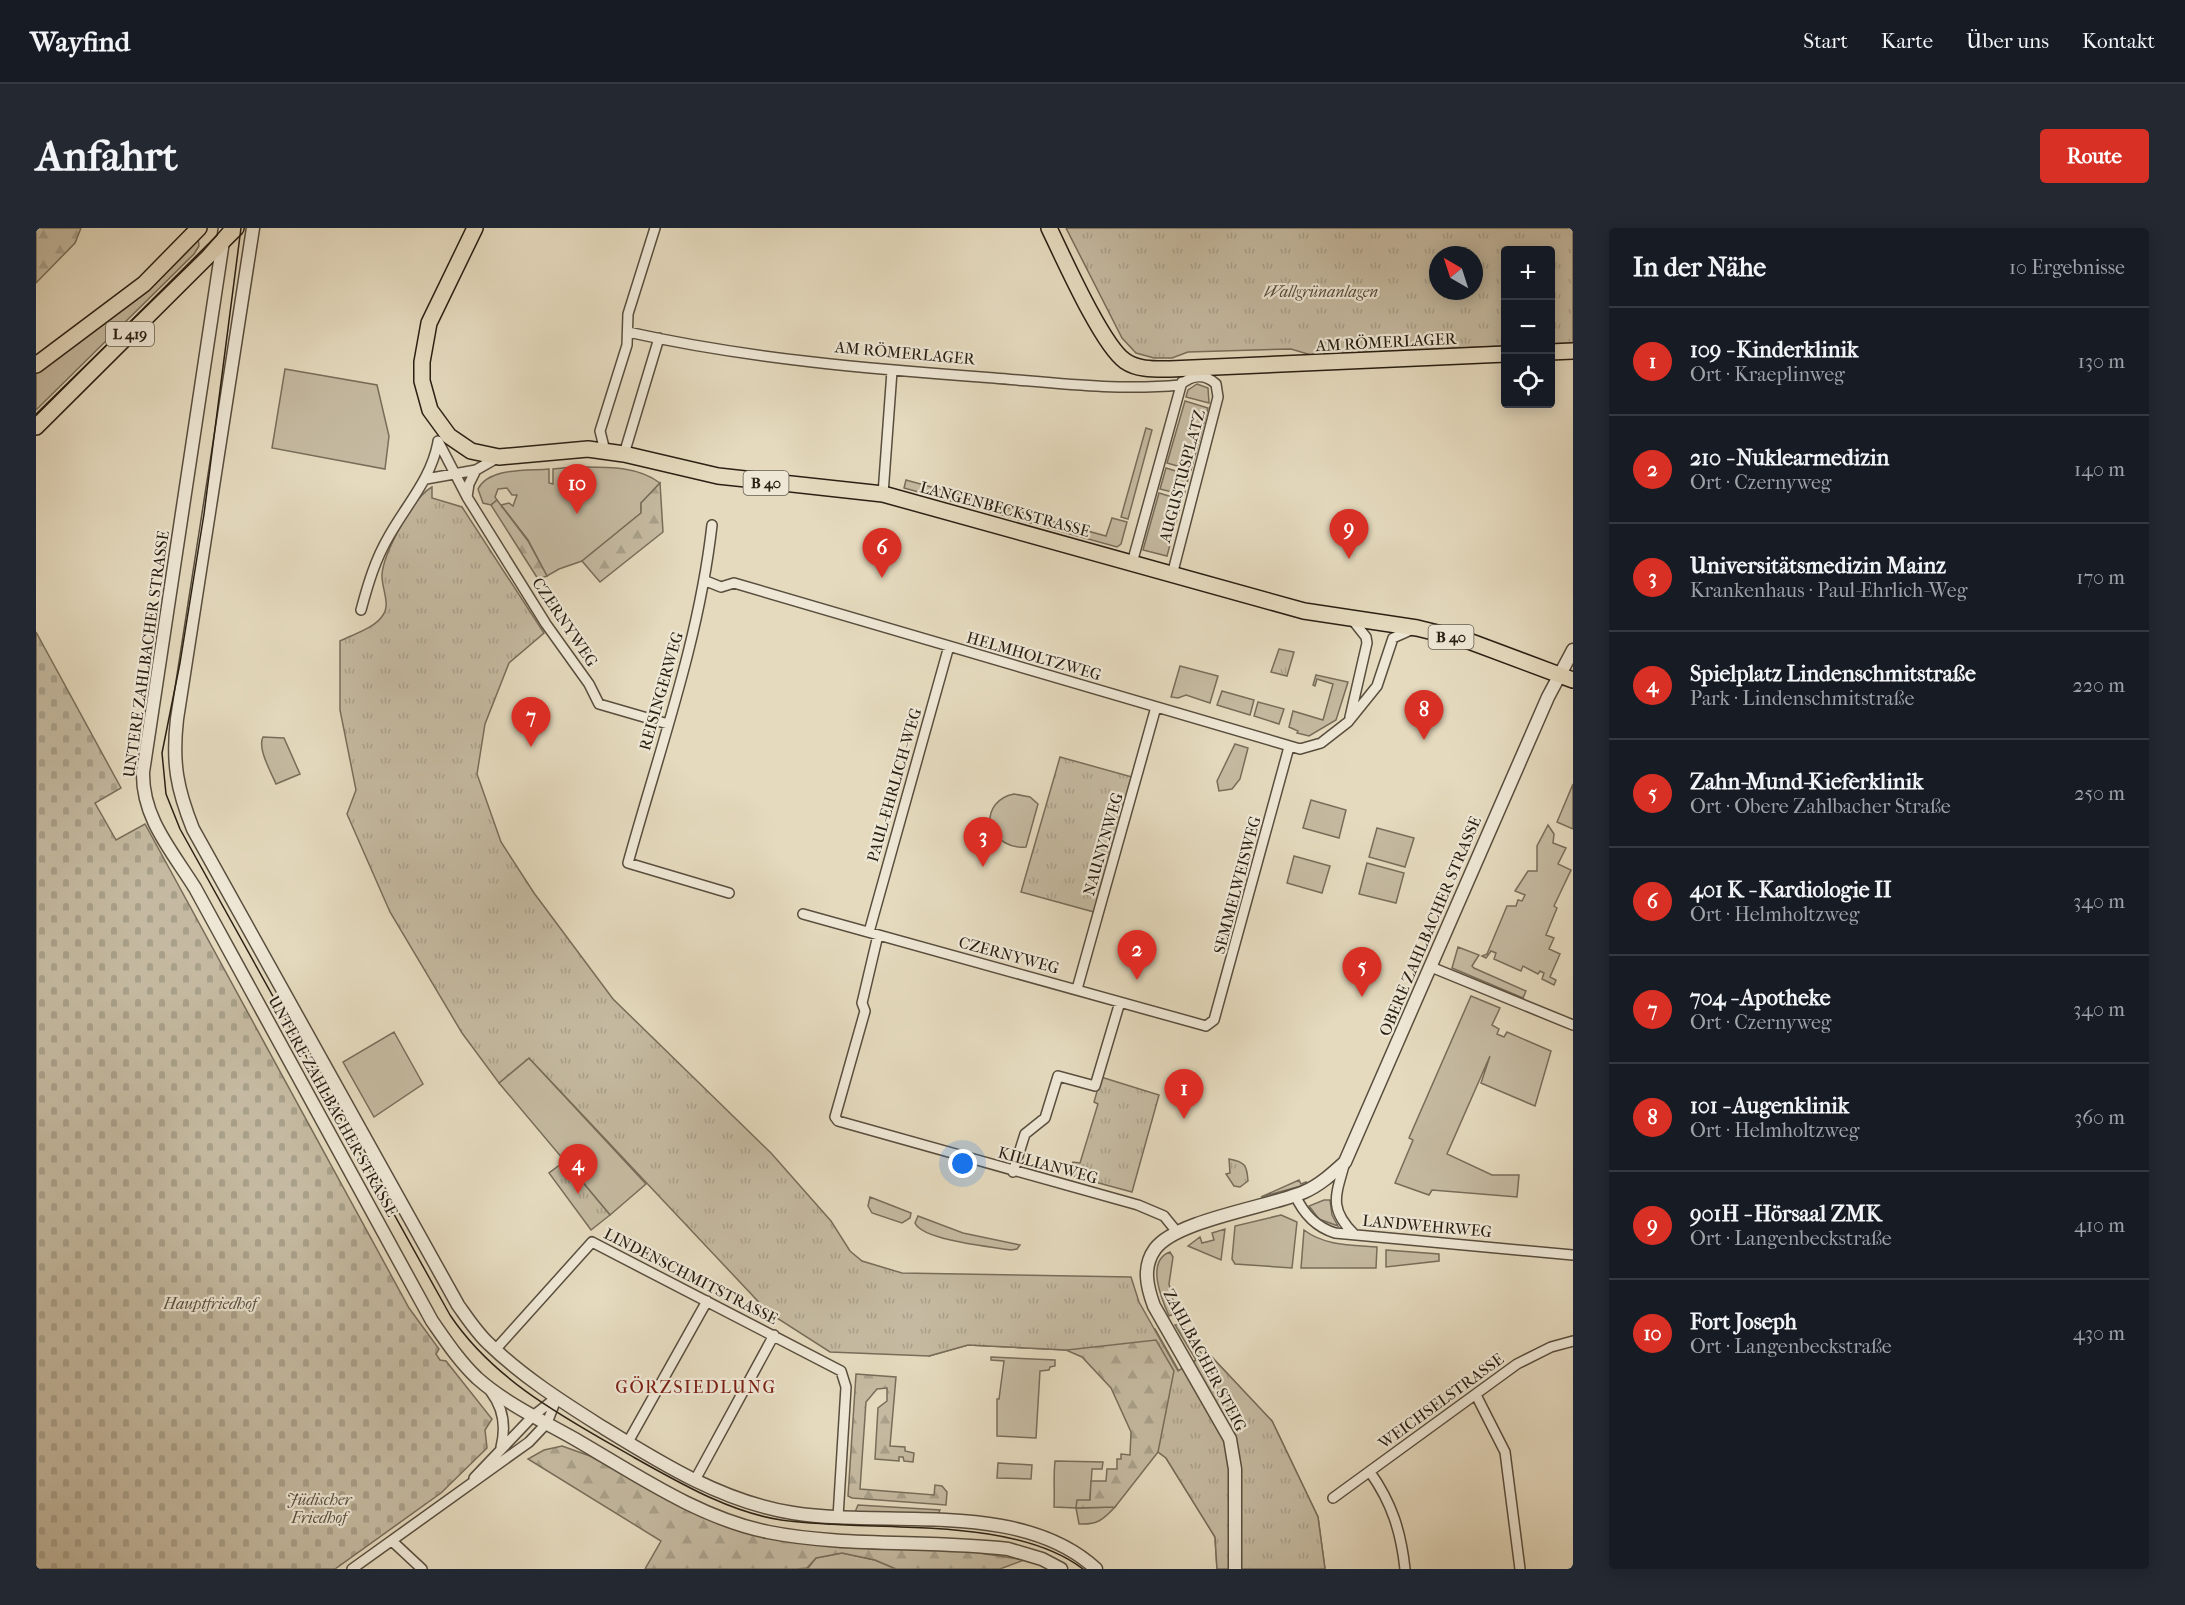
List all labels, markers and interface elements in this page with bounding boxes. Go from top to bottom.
text: Wayfind [30,25,130,58]
text: Start [1803,29,1848,53]
text: Karte [1881,29,1933,53]
text: Über uns [1966,29,2049,53]
text: Kontakt [2082,29,2155,53]
button: Route [2040,129,2149,183]
text: Anfahrt [36,132,178,181]
north arrow [1429,246,1483,300]
map controls [1501,246,1555,408]
button: + [1501,246,1555,300]
text: In der Nähe [1633,252,1766,283]
text: 10 Ergebnisse [2009,256,2125,279]
park label: Wallgrünanlagen [1264,282,1378,301]
button: − [1501,300,1555,354]
road number: L 419 [106,322,154,346]
street label: AM RÖMERLAGER [1314,329,1458,355]
street label: AM RÖMERLAGER [833,337,977,369]
text: 109 - Kinderklinik [1690,337,1858,363]
text: 1 [1649,350,1656,373]
text: 130 m [2078,350,2125,373]
button: locate [1501,354,1555,408]
text: Ort · Kraeplinweg [1690,363,1845,386]
street label: AUGUSTUSPLATZ [1155,407,1209,546]
text: 210 - Nuklearmedizin [1690,445,1889,471]
text: 2 [1647,458,1658,481]
text: 140 m [2074,458,2125,481]
pin: 10 [558,464,596,514]
road number: B 40 [744,471,788,495]
text: Ort · Czernyweg [1690,471,1832,494]
street label: LANGENBECKSTRASSE [918,477,1092,541]
pin: 9 [1330,510,1368,559]
pin: 6 [862,528,902,578]
street label: UNTERE ZAHLBACHER STRASSE [119,529,173,779]
text: Universitätsmedizin Mainz [1690,553,1946,579]
text: 3 [1648,566,1657,589]
text: 170 m [2076,566,2125,589]
street label: CZERNYWEG [528,574,602,670]
text: Krankenhaus · Paul-Ehrlich-Weg [1690,579,1967,602]
road number: B 40 [1428,625,1474,649]
street label: HELMHOLTZWEG [964,628,1104,684]
street label: REISINGERWEG [635,629,687,753]
text: Spielplatz Lindenschmitstraße [1690,661,1976,687]
text: 4 [1647,674,1658,697]
text: 220 m [2072,674,2125,697]
text: Park · Lindenschmitstraße [1690,687,1914,710]
pin: 8 [1404,690,1444,740]
pin: 7 [512,698,550,747]
street label: PAUL-EHRLICH-WEG [863,706,925,864]
text: Zahn-Mund-Kieferklinik [1690,769,1923,795]
text: 5 [1648,782,1657,805]
text: 250 m [2074,782,2125,805]
street label: NAUNYNWEG [1079,790,1127,898]
text: Ort · Obere Zahlbacher Straße [1690,795,1951,818]
street label: OBERE ZAHLBACHER STRASSE [1375,813,1485,1039]
street label: SEMMELWEISWEG [1209,814,1265,956]
pin: 3 [964,818,1002,867]
text: 401 K - Kardiologie II [1690,877,1892,903]
text: 6 [1647,890,1658,913]
text: 340 m [2073,890,2125,913]
text: Ort · Helmholtzweg [1690,903,1859,926]
pin: 2 [1118,930,1156,980]
street label: CZERNYWEG [957,932,1061,978]
pin: 5 [1342,948,1382,997]
text: 704 - Apotheke [1690,985,1831,1011]
street label: UNTERE ZAHLBACHER STRASSE [264,992,402,1220]
text: 7 [1648,998,1657,1021]
text: 340 m [2073,998,2125,1021]
text: Ort · Czernyweg [1690,1011,1832,1034]
pin: 1 [1164,1070,1204,1119]
text: 101 - Augenklinik [1690,1093,1849,1119]
text: 8 [1647,1106,1658,1129]
text: 360 m [2074,1106,2125,1129]
text: Ort · Helmholtzweg [1690,1119,1859,1142]
street label: KILLIANWEG [996,1143,1100,1187]
pin: 4 [558,1144,598,1194]
your location [948,1149,977,1178]
text: 901H - Hörsaal ZMK [1690,1201,1882,1227]
street label: LANDWEHRWEG [1362,1211,1492,1241]
text: 9 [1647,1214,1658,1237]
text: 410 m [2074,1214,2125,1237]
street label: LINDENSCHMITSTRASSE [601,1224,781,1328]
text: Ort · Langenbeckstraße [1690,1227,1892,1250]
street label: ZAHLBACHER STEIG [1159,1286,1251,1434]
park label: Hauptfriedhof [163,1294,260,1313]
text: Fort Joseph [1690,1309,1797,1335]
text: 10 [1643,1322,1662,1345]
text: 430 m [2073,1322,2125,1345]
text: Ort · Langenbeckstraße [1690,1335,1892,1358]
street label: WEICHSELSTRASSE [1374,1349,1507,1453]
district label: GÖRZSIEDLUNG [615,1376,777,1398]
park label: Jüdischer Friedhof [286,1490,353,1527]

